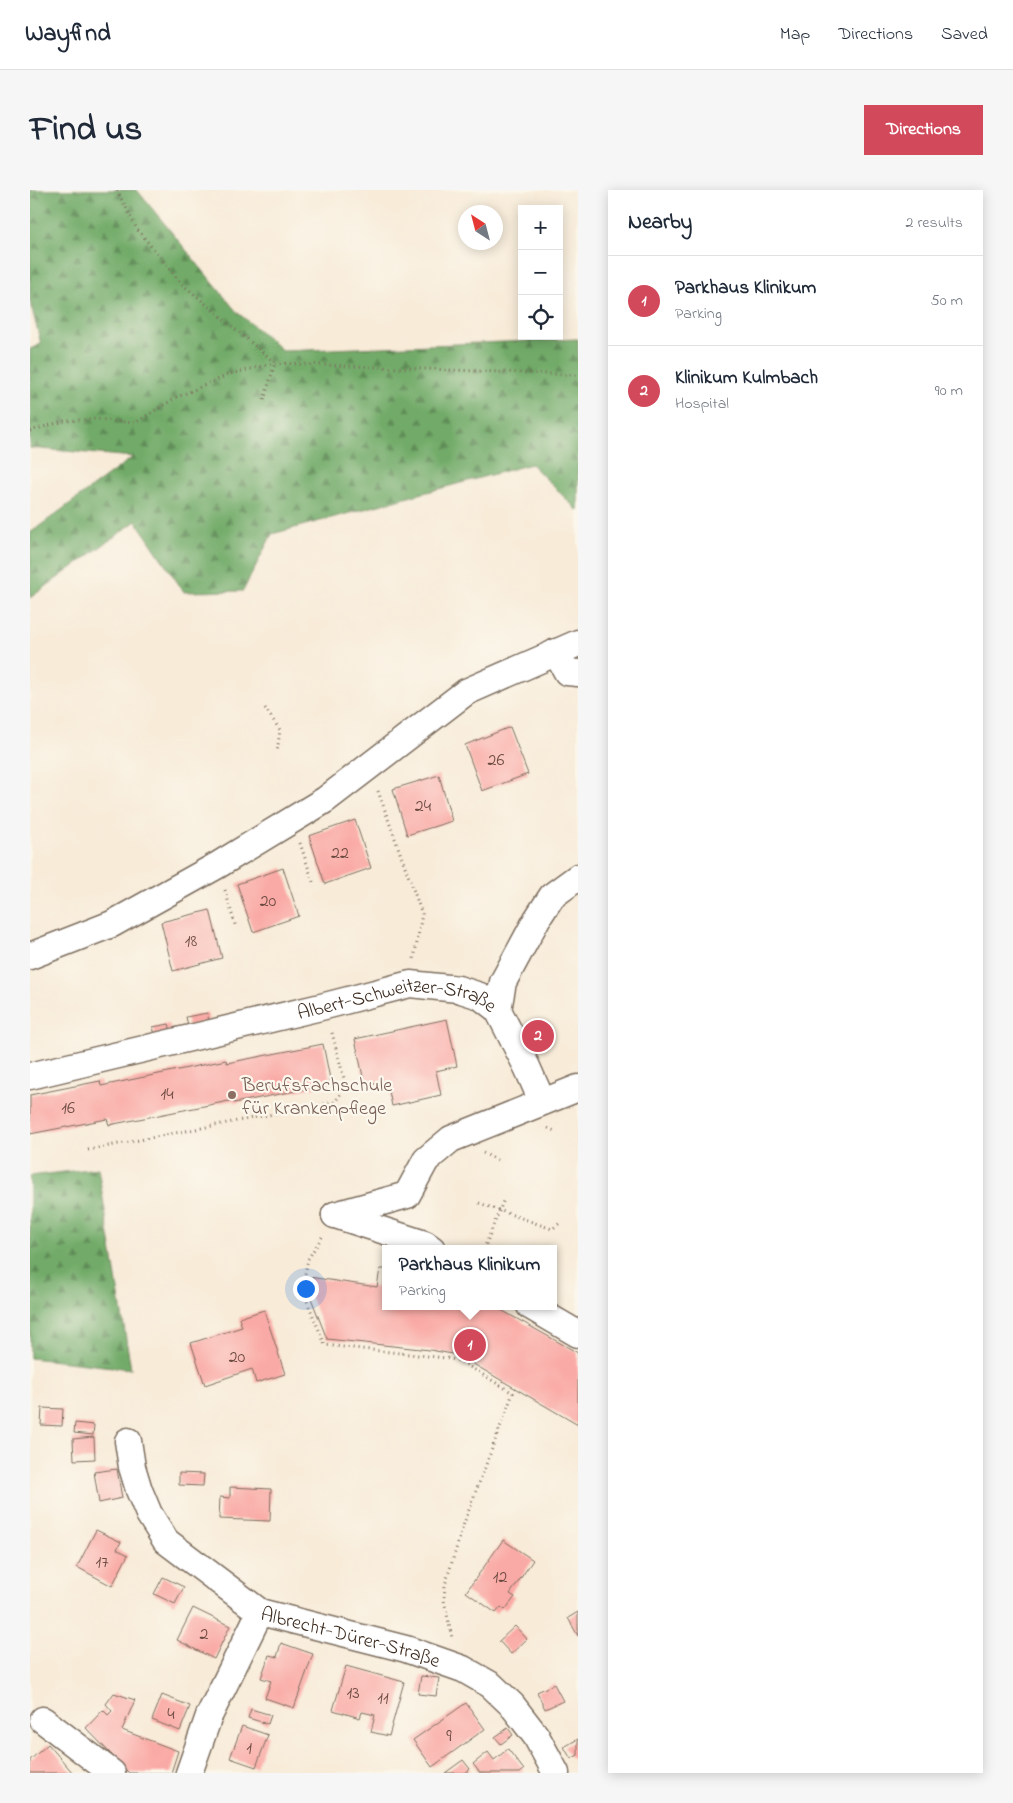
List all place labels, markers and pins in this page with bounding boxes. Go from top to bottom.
pin: 2 [522,1017,554,1055]
place label: Berufsfachschule für Krankenpflege [241,1072,392,1125]
marker: Berufsfachschule für Krankenpflege [226,1089,238,1101]
pin: 1 [454,1326,486,1364]

